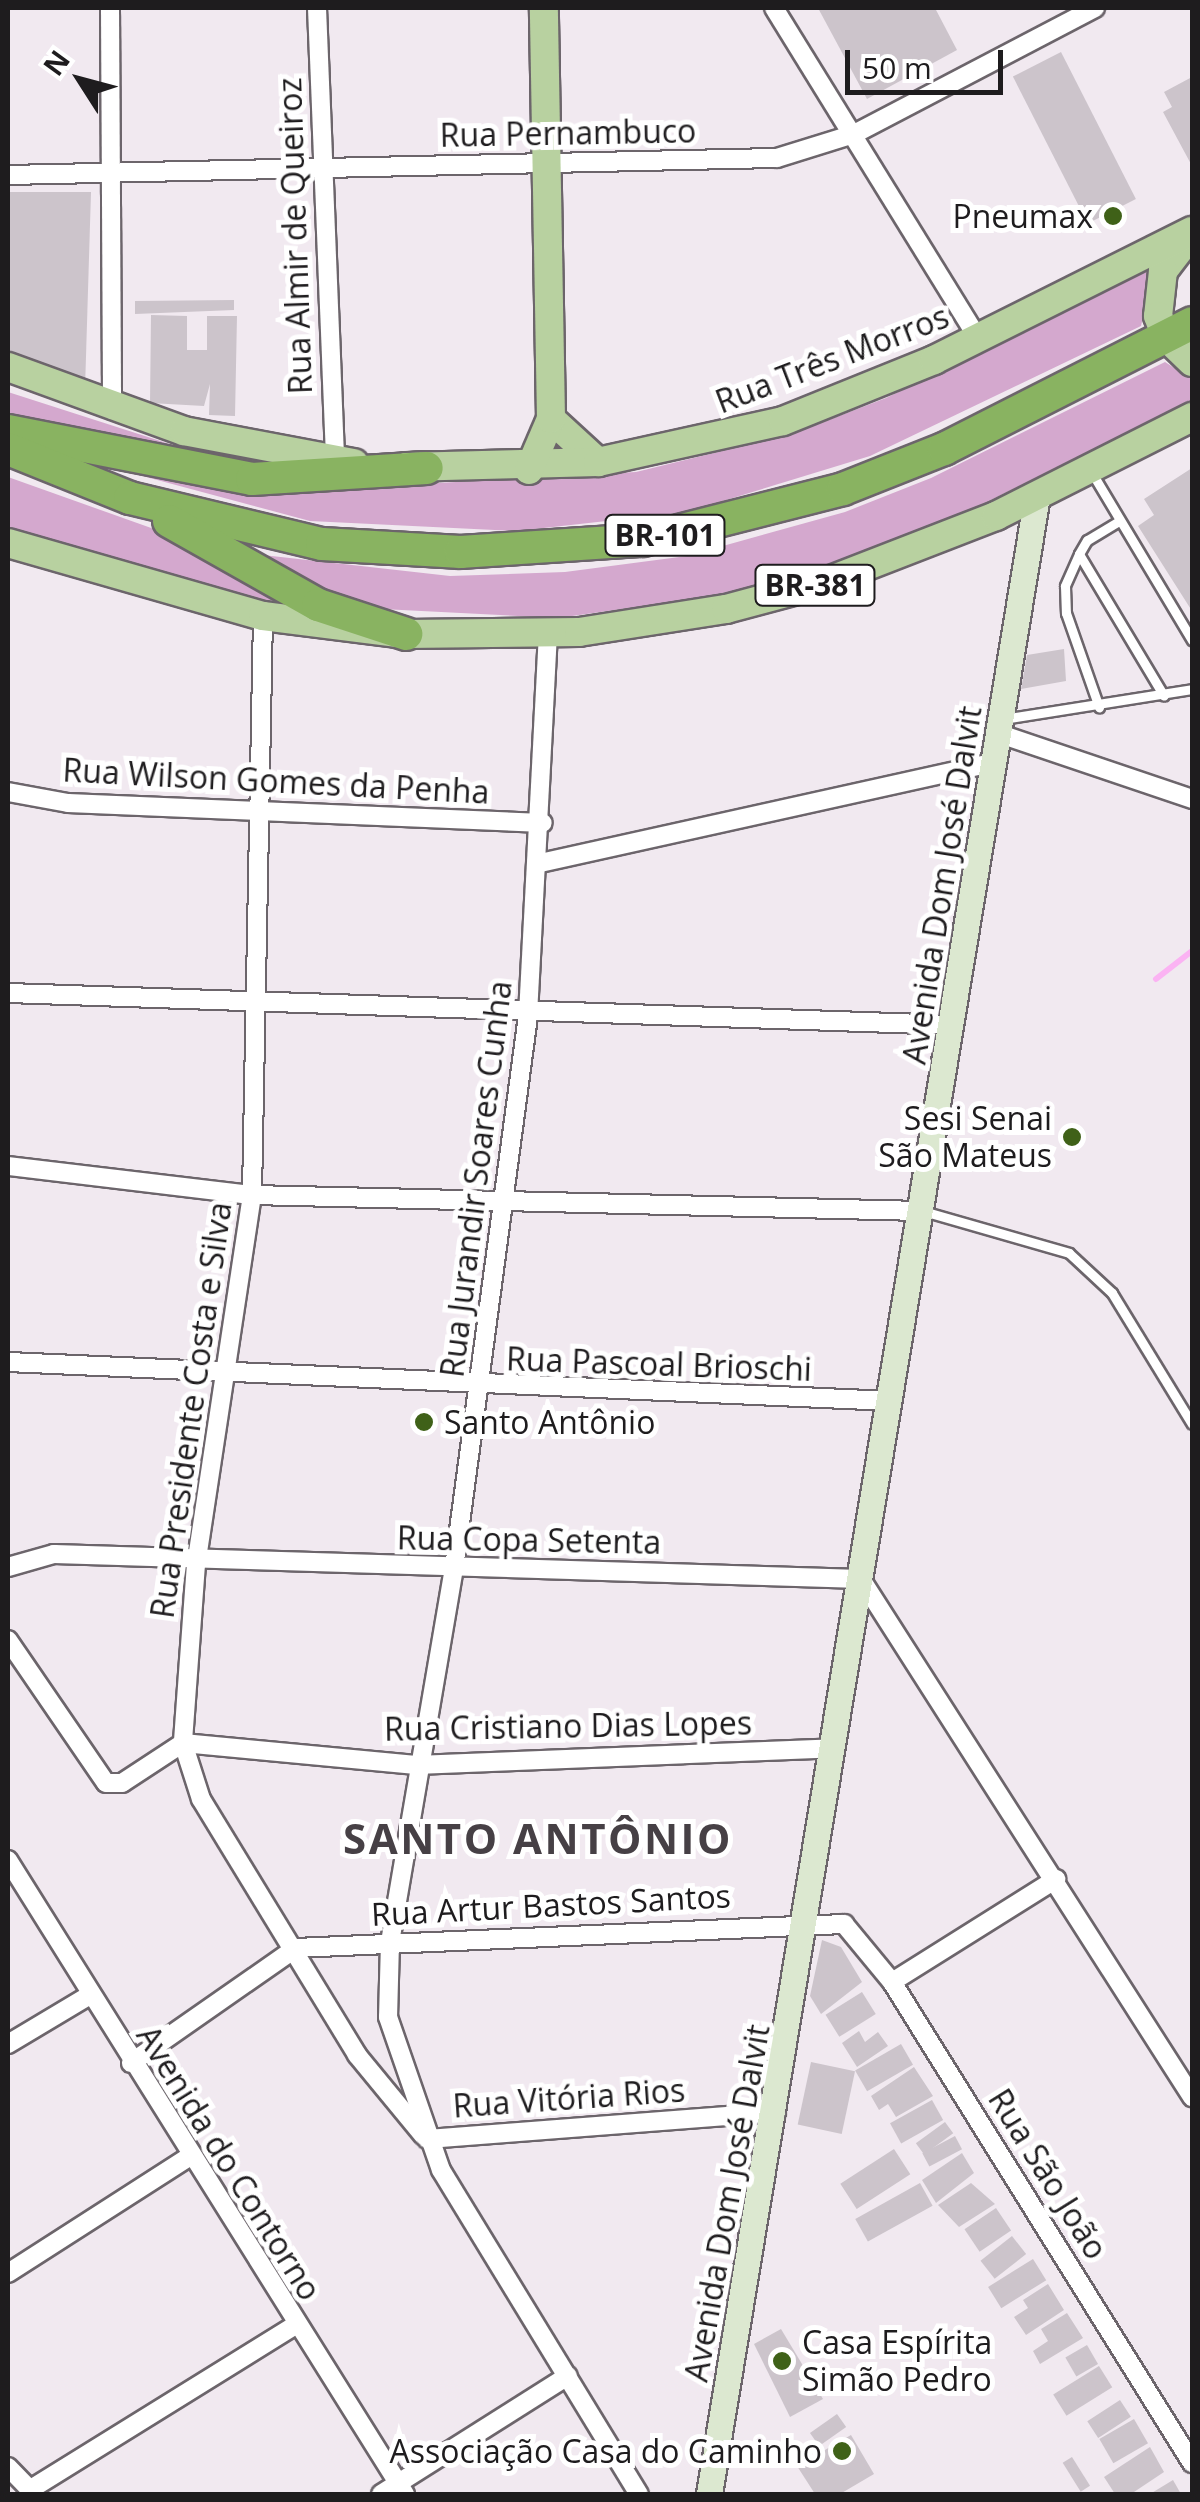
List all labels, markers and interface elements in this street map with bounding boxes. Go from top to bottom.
north arrow [30,30,130,130]
scale bar [850,30,1008,92]
text: N [34,42,78,83]
text: 50 m [862,47,932,88]
street label: Rua Almir de Queiroz [270,77,320,395]
street label: Rua Pernambuco [439,112,697,154]
place label: Pneumax [952,197,1093,235]
marker: Pneumax [1102,205,1124,227]
street label: Rua Três Morros [710,297,954,421]
road number: BR-101 [602,510,728,560]
road number: BR-381 [752,560,878,610]
street label: Avenida Dom José Dalvit [895,703,989,1067]
street label: Rua Wilson Gomes da Penha [62,751,490,811]
street label: Rua Jurandir Soares Cunha [433,979,519,1379]
place label: Sesi Senai São Mateus [878,1100,1052,1175]
marker: Sesi Senai São Mateus [1061,1126,1083,1148]
street label: Rua Presidente Costa e Silva [143,1199,239,1621]
street label: Rua Pascoal Brioschi [505,1339,813,1389]
place label: Santo Antônio [444,1403,655,1441]
marker: Santo Antônio [413,1411,435,1433]
street label: Rua Copa Setenta [397,1518,661,1562]
street label: Rua Cristiano Dias Lopes [384,1704,752,1748]
district label: SANTO ANTÔNIO [343,1813,733,1863]
street label: Rua Artur Bastos Santos [370,1876,732,1934]
street label: Avenida do Contorno [129,2019,329,2307]
street label: Avenida Dom José Dalvit [677,2021,777,2385]
street label: Rua Vitória Rios [452,2071,686,2125]
street label: Rua São João [981,2082,1115,2266]
place label: Casa Espírita Simão Pedro [802,2324,992,2399]
marker: Casa Espírita Simão Pedro [771,2350,793,2372]
place label: Associação Casa do Caminho [390,2432,822,2470]
marker: Associação Casa do Caminho [831,2440,853,2462]

